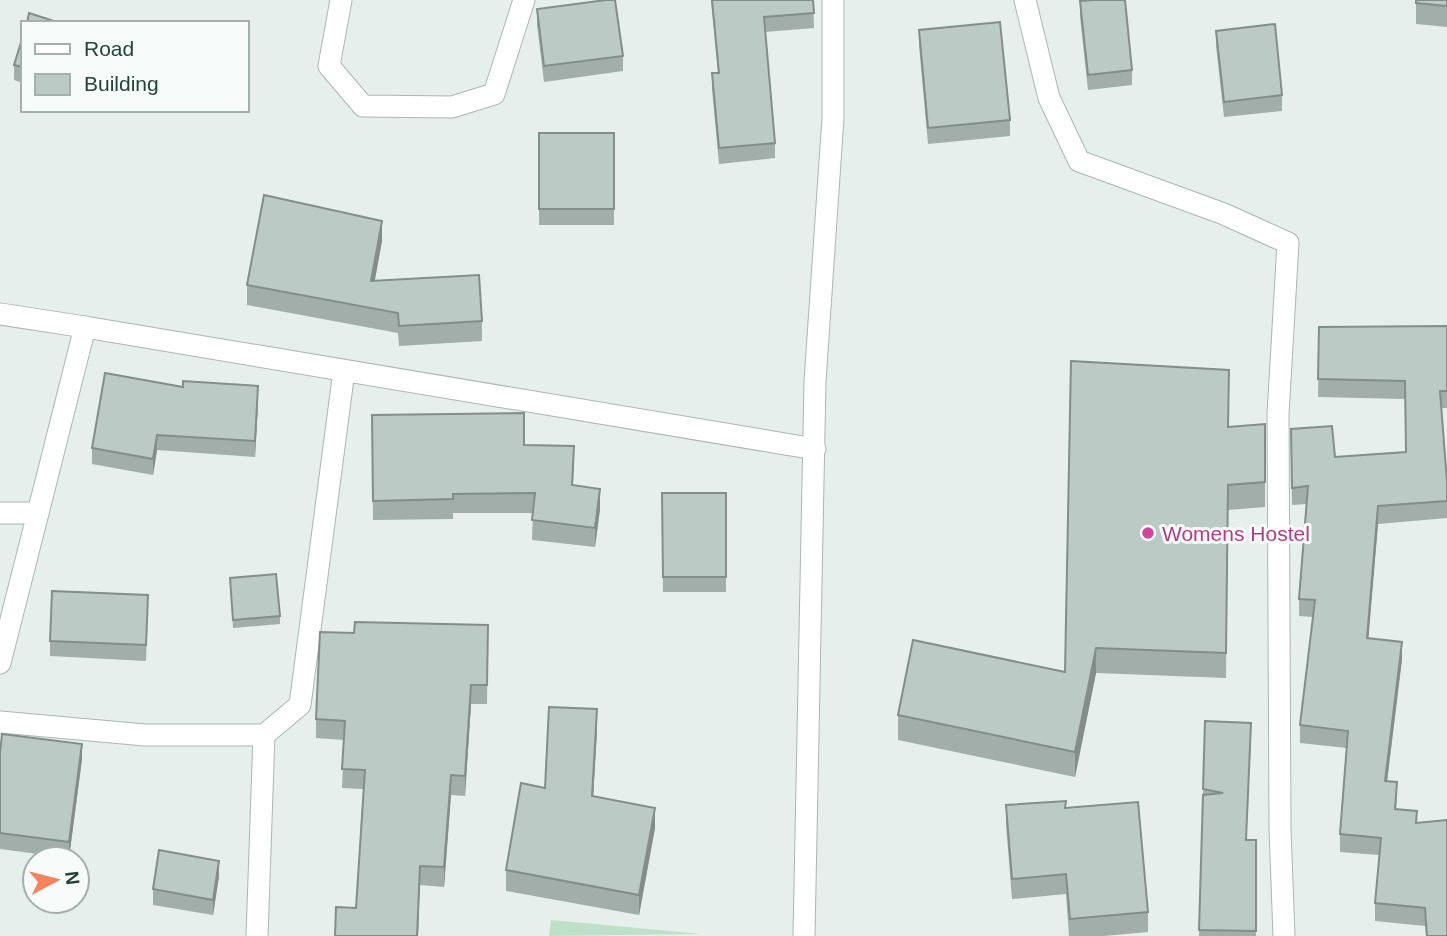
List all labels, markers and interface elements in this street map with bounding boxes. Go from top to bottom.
legend [21,21,248,112]
text: Road [84,37,134,60]
text: Building [84,72,159,95]
place label: Womens Hostel [1162,522,1310,545]
marker: Womens Hostel [1140,525,1156,541]
north arrow [21,845,91,915]
text: N [61,870,84,886]

